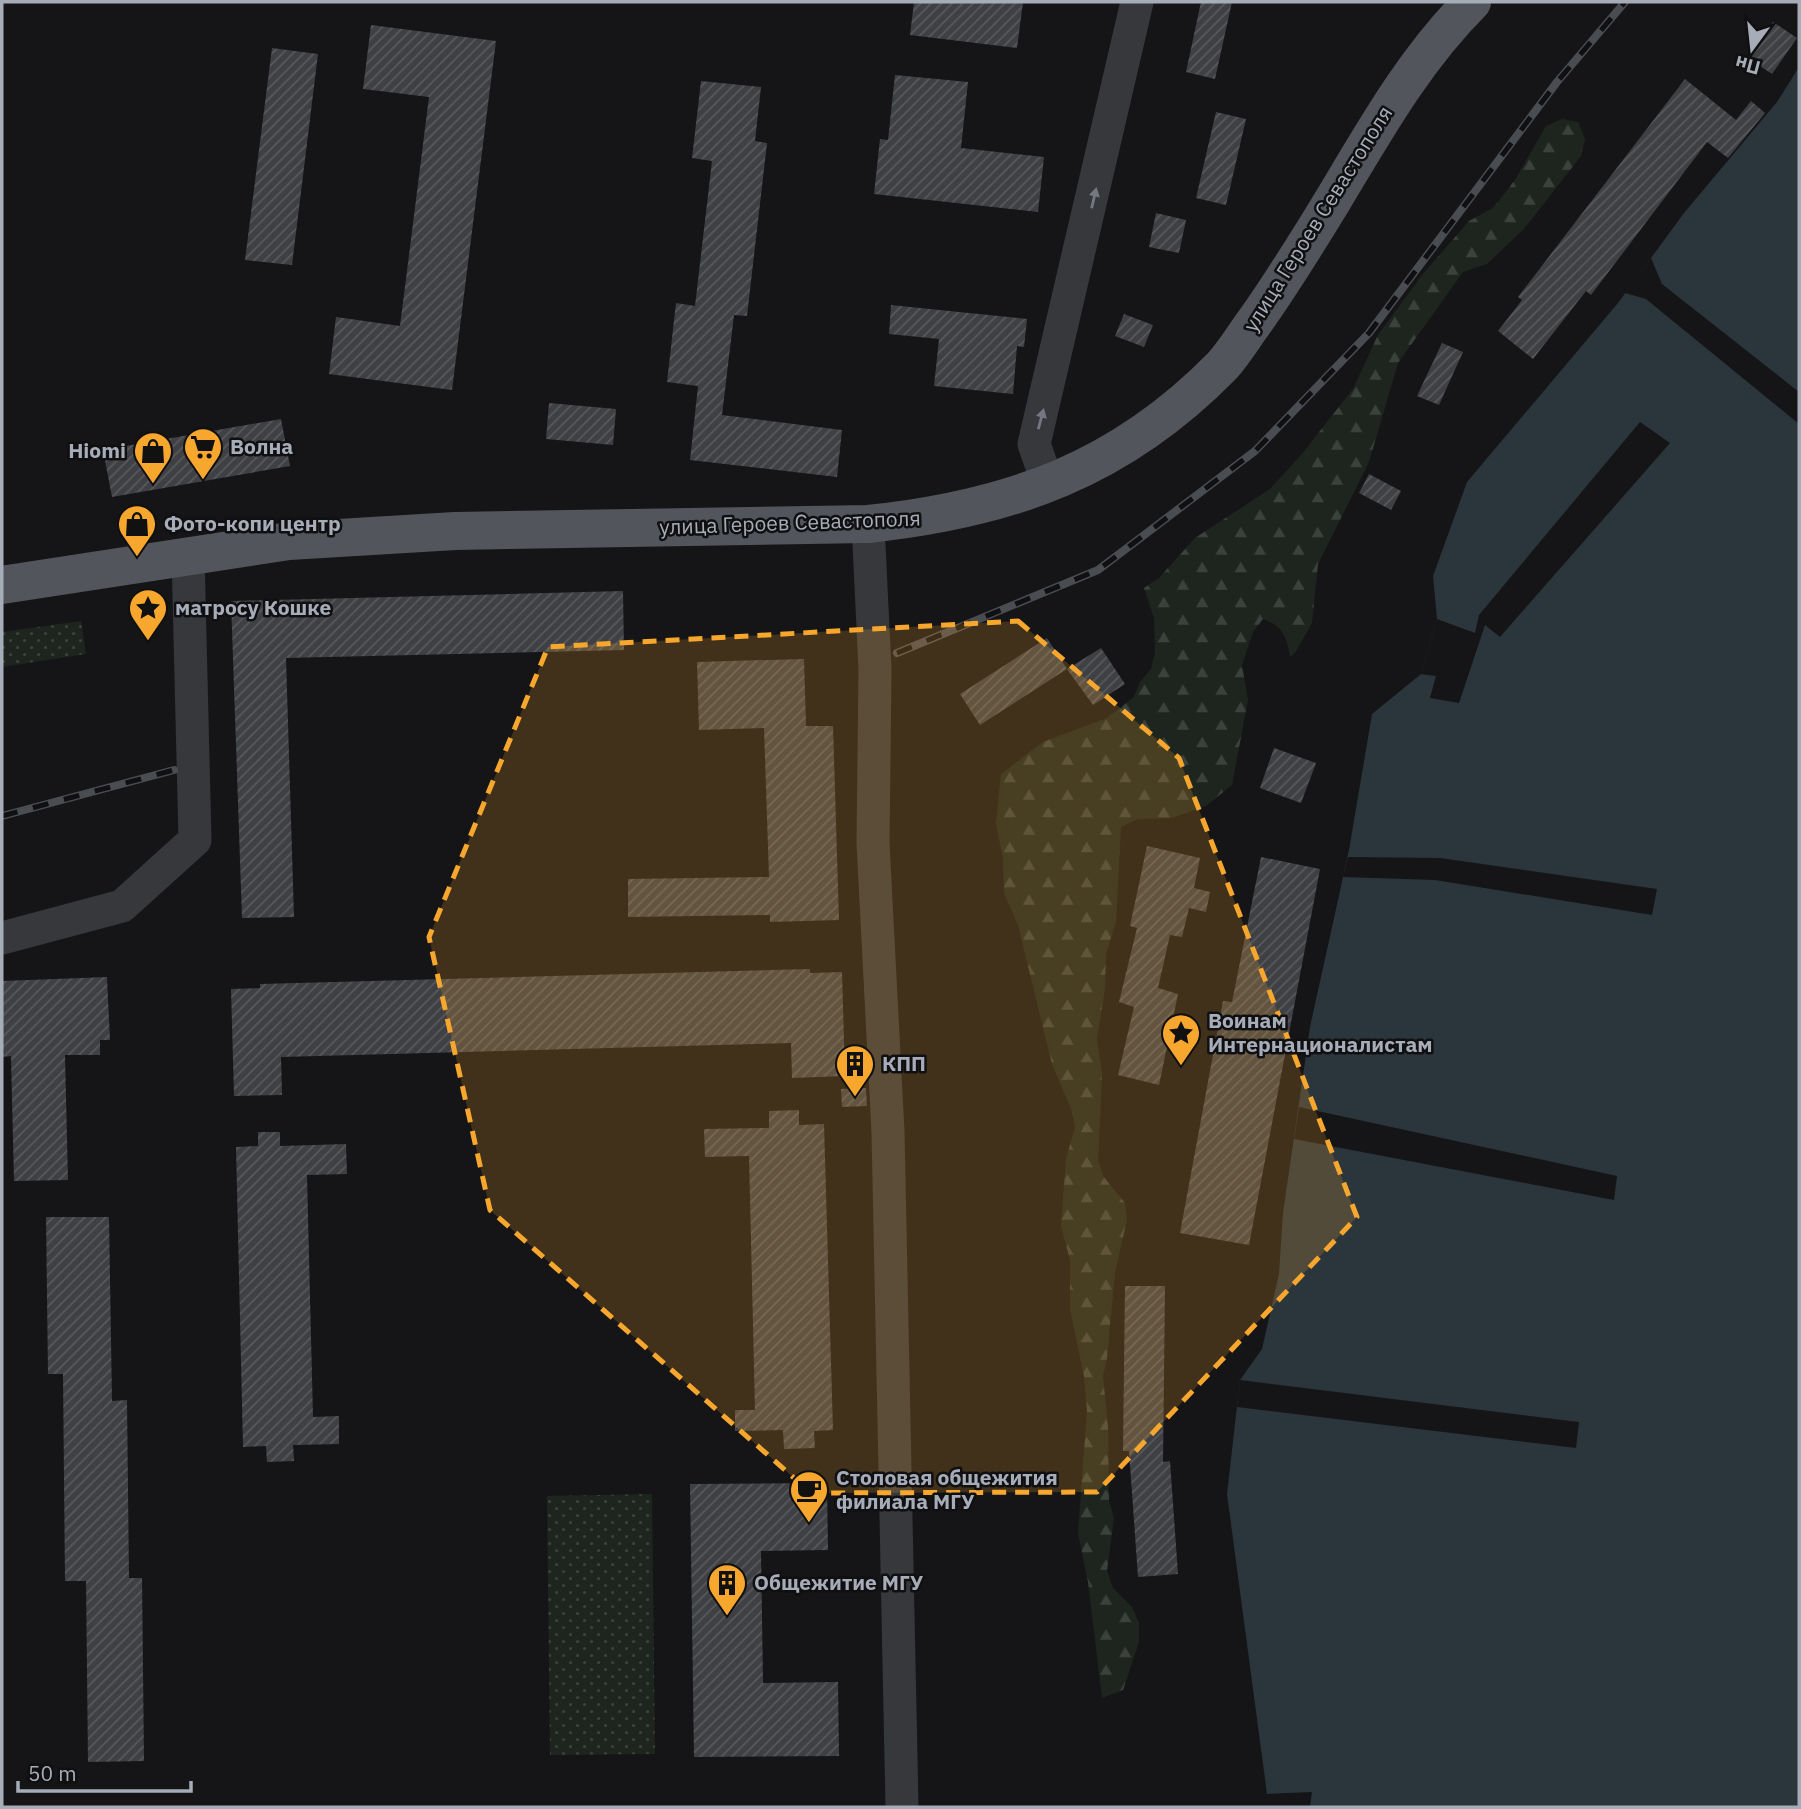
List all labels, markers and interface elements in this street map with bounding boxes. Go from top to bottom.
north arrow [1717,14,1787,84]
text: Пн [1732,51,1763,80]
street label: улица Героев Севастополя [1236,100,1398,337]
one-way arrow [1089,186,1100,208]
one-way arrow [1036,408,1047,430]
supermarket icon: Волна [182,426,224,481]
shop icon: Hiomi [132,430,174,485]
place label: Волна [230,432,293,460]
place label: Hiomi [68,436,126,464]
shop icon: Фото-копи центр [116,503,158,558]
street label: улица Героев Севастополя [659,503,921,541]
place label: Фото-копи центр [164,509,341,537]
place icon: матросу Кошке [127,587,169,642]
place label: матросу Кошке [175,593,331,621]
place label: Воинам Интернационалистам [1208,1006,1433,1058]
place icon: Воинам Интернационалистам [1160,1012,1202,1067]
building icon: КПП [834,1043,876,1098]
place label: КПП [882,1049,926,1077]
place label: Столовая общежития филиала МГУ [836,1463,1058,1515]
cafe icon: Столовая общежития филиала МГУ [788,1469,830,1524]
building icon: Общежитие МГУ [706,1562,748,1617]
place label: Общежитие МГУ [754,1568,923,1596]
scale bar [18,1750,191,1794]
text: 50 m [28,1759,77,1787]

